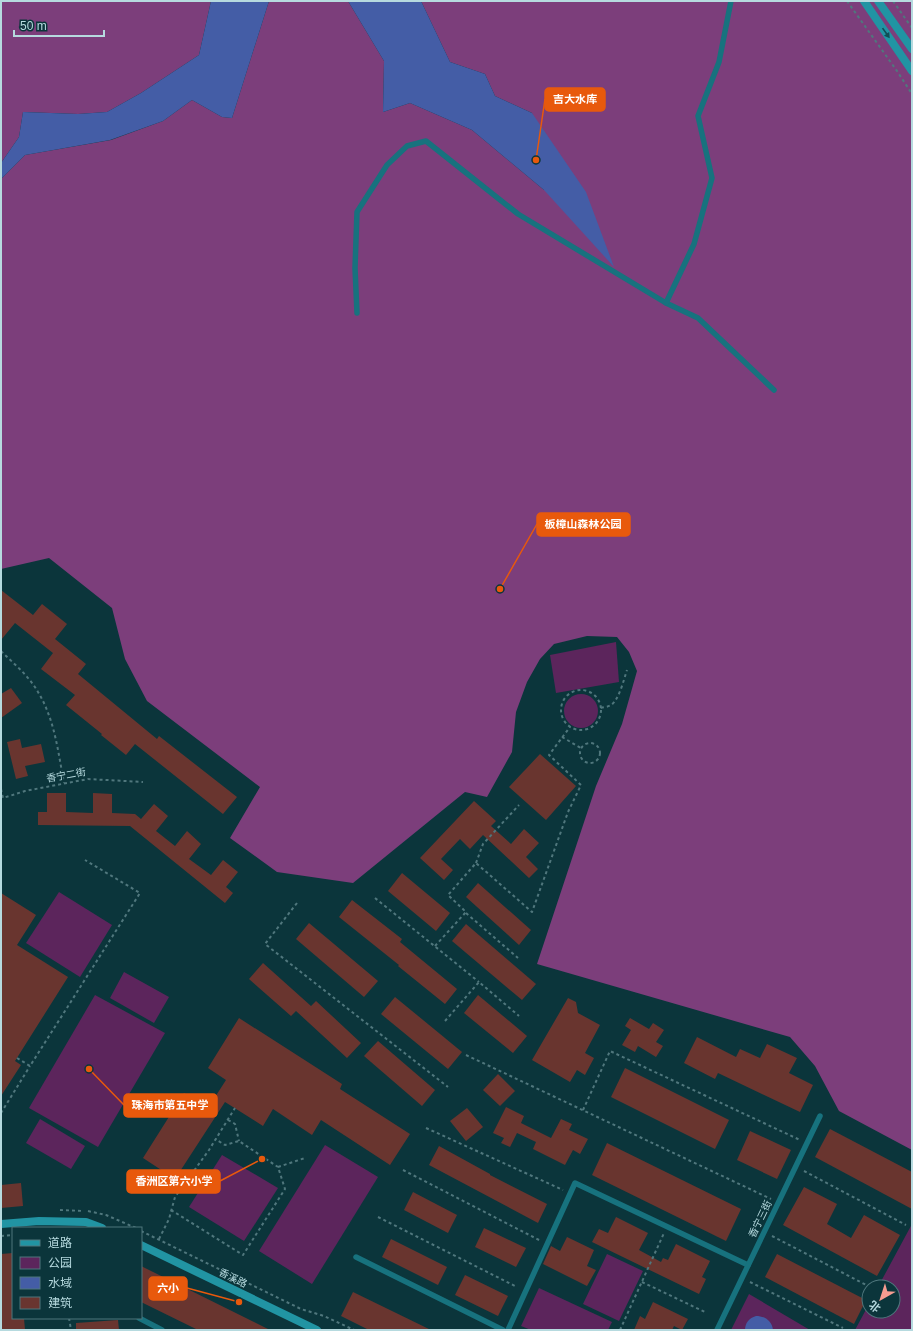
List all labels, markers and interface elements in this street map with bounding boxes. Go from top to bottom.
scale bar [14,12,104,38]
text: 50 m [20,19,47,33]
one-way arrow [882,28,890,38]
callout: 吉大水库 [545,88,605,111]
text: 吉大水库 [553,93,597,105]
callout: 板樟山森林公园 [537,513,630,536]
text: 板樟山森林公园 [545,518,622,530]
street label: 香宁二街 [45,766,87,784]
callout: 珠海市第五中学 [124,1094,217,1117]
text: 珠海市第五中学 [132,1099,209,1111]
callout: 香洲区第六小学 [127,1170,220,1193]
text: 香洲区第六小学 [136,1175,213,1187]
street label: 香宁三街 [746,1199,774,1239]
legend [12,1227,142,1319]
text: 道路 [48,1236,72,1250]
text: 公园 [48,1256,72,1270]
street label: 香溪路 [217,1266,249,1290]
text: 水域 [48,1276,72,1290]
callout: 六小 [149,1277,187,1300]
north arrow [861,1279,901,1319]
text: 六小 [157,1282,179,1294]
text: 建筑 [48,1296,72,1310]
text: 北 [867,1299,883,1315]

